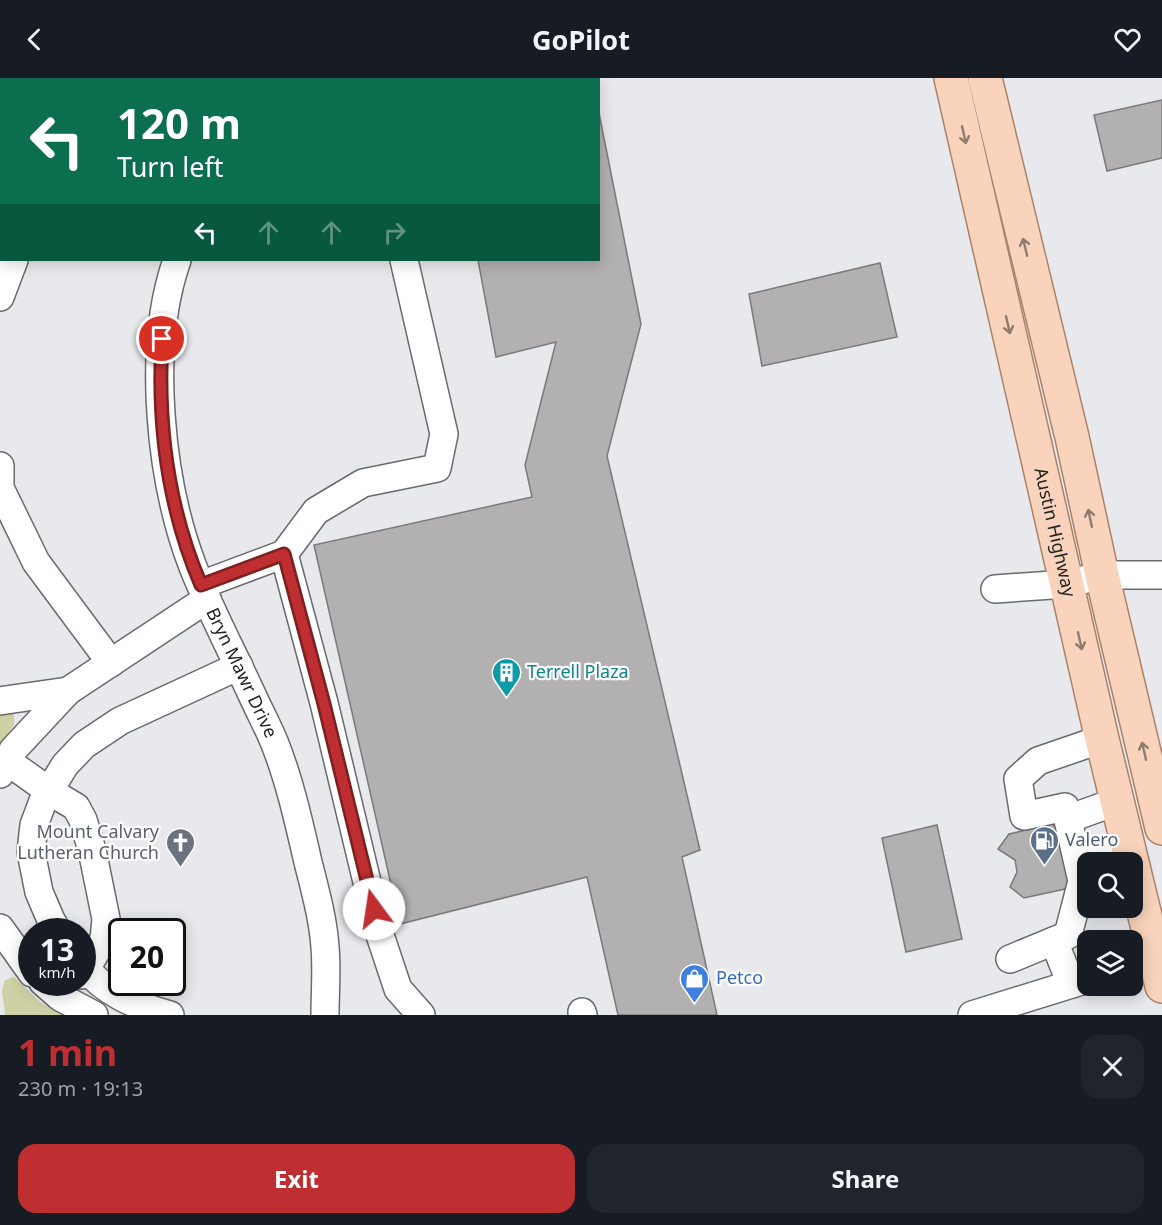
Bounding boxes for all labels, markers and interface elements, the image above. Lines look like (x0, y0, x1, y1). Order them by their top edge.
text: GoPilot (532, 21, 630, 58)
icon: back (18, 23, 51, 56)
icon: heart (1111, 23, 1144, 56)
text: 120 m (117, 94, 241, 151)
icon: left (18, 102, 96, 180)
one-way arrow (959, 125, 971, 144)
text: Turn left (117, 148, 223, 185)
icon: left (189, 216, 222, 249)
icon: ahead (252, 216, 285, 249)
icon: ahead (315, 216, 348, 249)
icon: right (378, 216, 411, 249)
one-way arrow (1019, 237, 1031, 256)
pin (136, 313, 187, 364)
one-way arrow (1002, 315, 1014, 334)
icon: arrive (145, 322, 178, 355)
street label: Austin Highway (1029, 465, 1082, 600)
one-way arrow (1084, 509, 1095, 528)
street label: Bryn Mawr Drive (201, 603, 284, 741)
one-way arrow (1075, 631, 1086, 650)
building icon: Terrell Plaza (490, 656, 522, 698)
place label: Terrell Plaza (527, 659, 629, 683)
one-way arrow (1137, 741, 1149, 760)
place label: Mount Calvary Lutheran Church (17, 819, 160, 864)
fuel station icon: Valero (1028, 824, 1060, 866)
church icon: Mount Calvary Lutheran Church (164, 826, 196, 868)
place label: Valero (1065, 827, 1118, 851)
map controls (1077, 852, 1143, 996)
button: search (1077, 852, 1143, 918)
position arrow (342, 877, 406, 941)
speed limit sign: 20 (108, 918, 186, 996)
text: 13 (40, 929, 74, 970)
button: layers (1077, 930, 1143, 996)
text: km/h (39, 962, 75, 982)
shop icon: Petco (679, 962, 711, 1004)
place label: Petco (716, 965, 763, 989)
text: 1 min (18, 1028, 117, 1077)
button: close (1081, 1035, 1144, 1098)
text: 230 m · 19:13 (18, 1075, 143, 1102)
button: Exit (18, 1144, 575, 1213)
button: Share (587, 1144, 1144, 1213)

